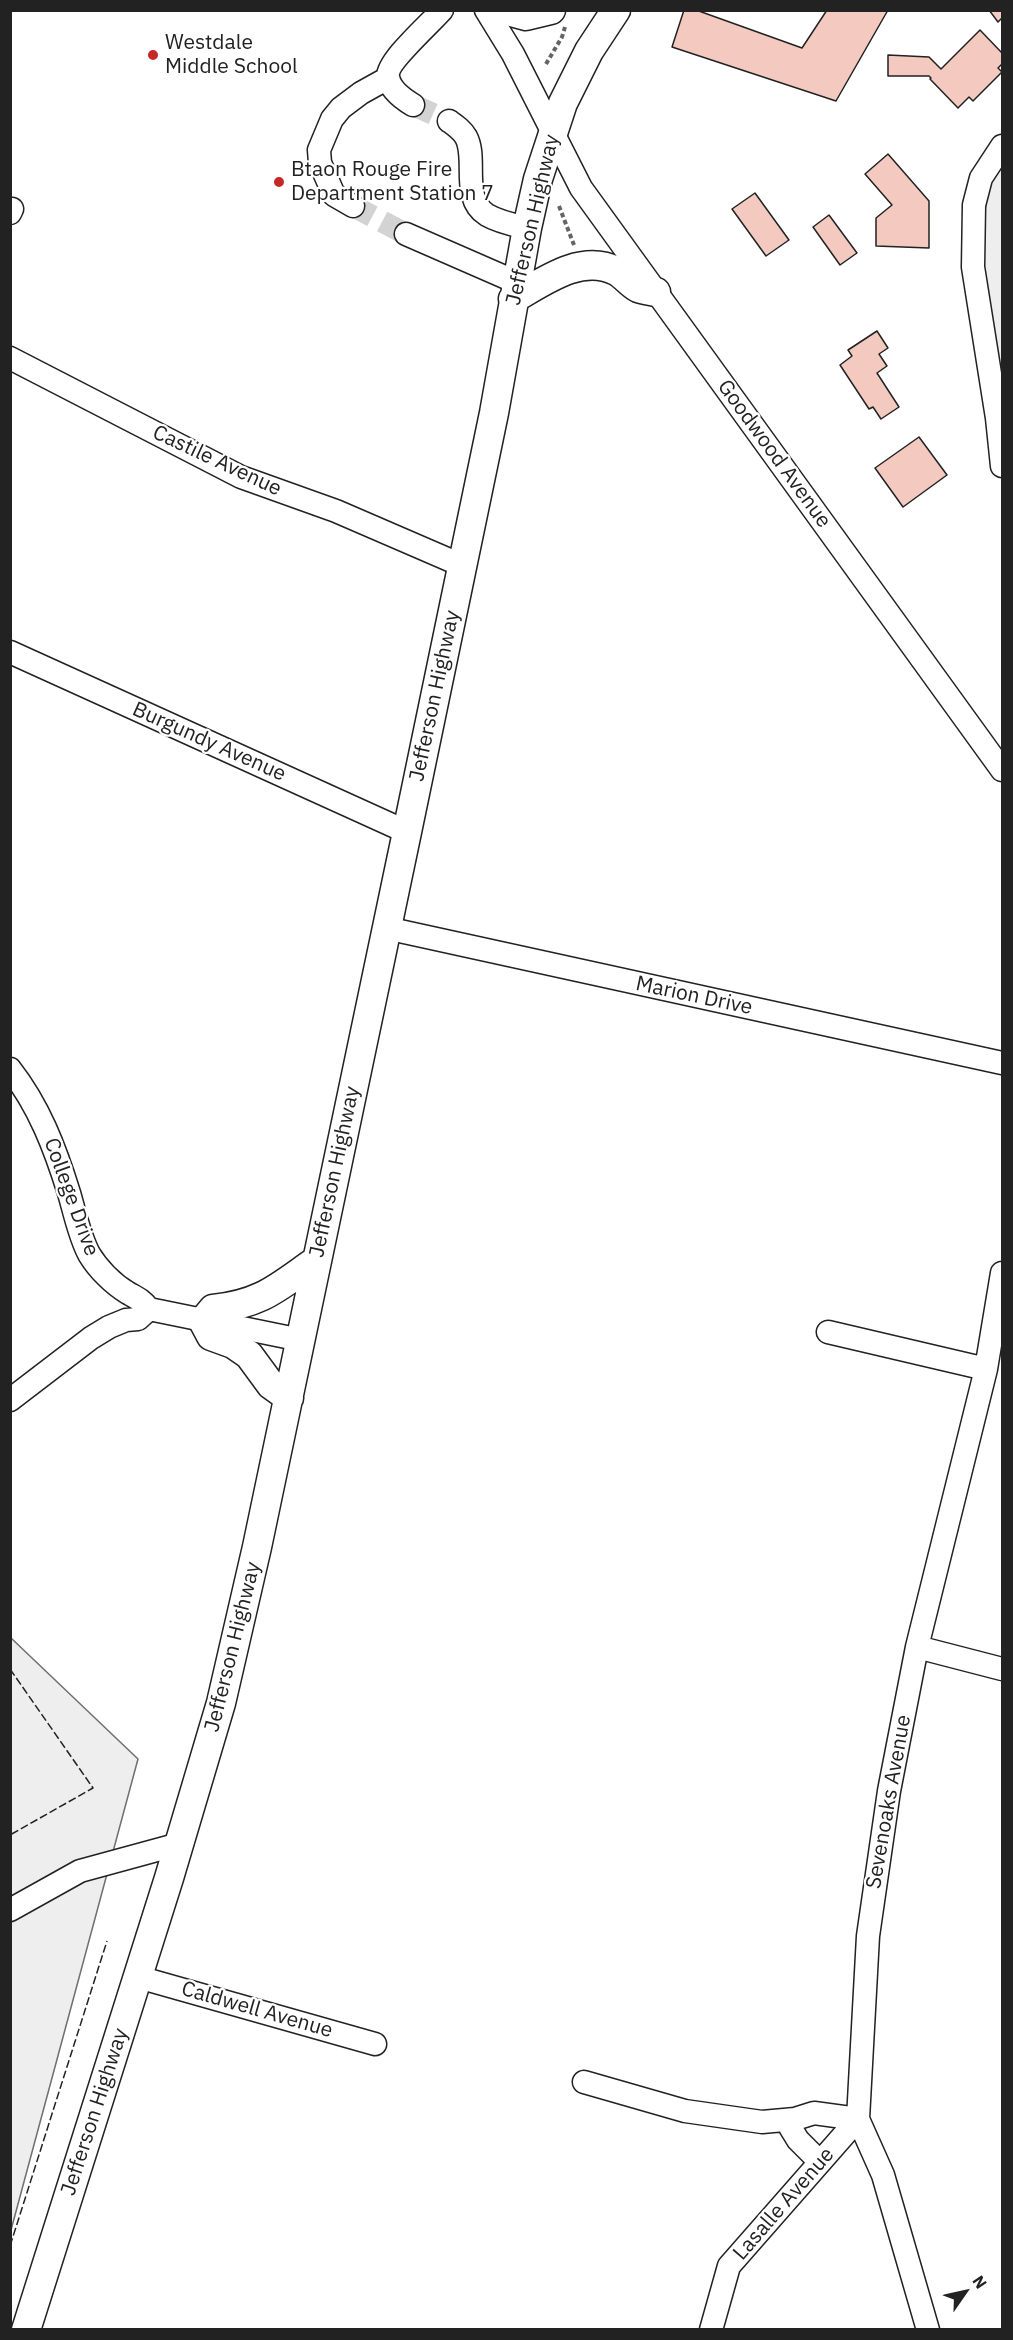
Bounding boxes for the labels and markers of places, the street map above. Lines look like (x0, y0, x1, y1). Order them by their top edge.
place label: Westdale Middle School (165, 30, 298, 80)
marker: Westdale Middle School (146, 48, 160, 62)
place label: Btaon Rouge Fire Department Station 7 (291, 157, 494, 207)
marker: Btaon Rouge Fire Department Station 7 (272, 175, 286, 189)

